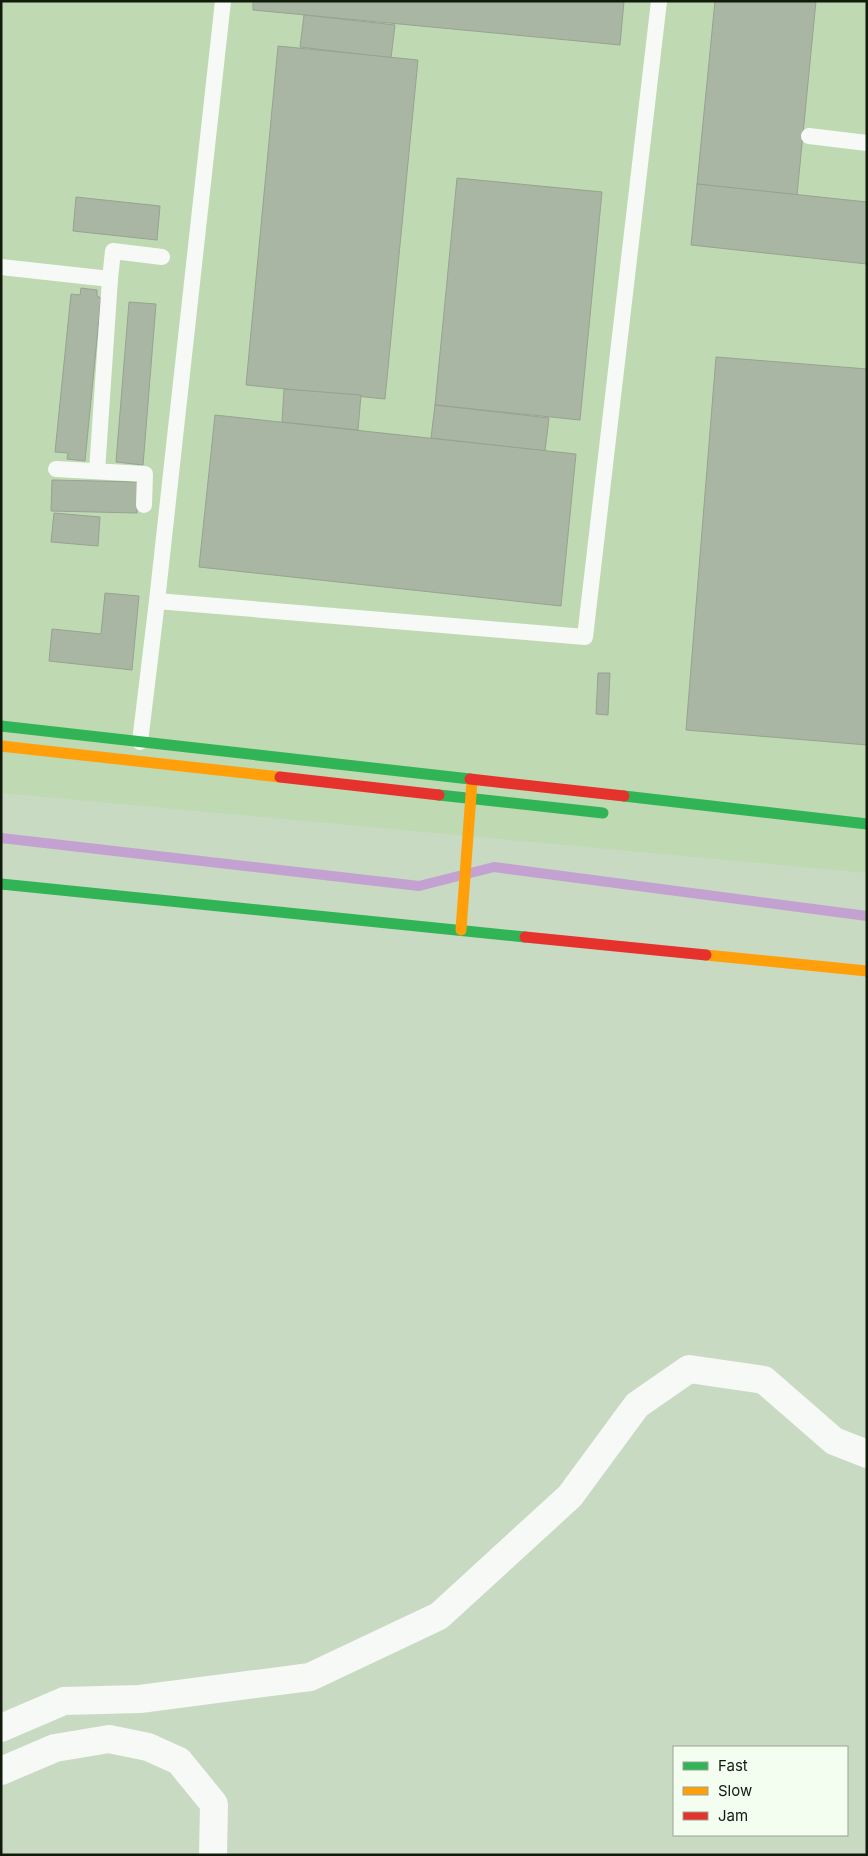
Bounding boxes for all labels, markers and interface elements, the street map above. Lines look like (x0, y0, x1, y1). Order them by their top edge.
legend (673, 1746, 848, 1836)
text: Fast (718, 1756, 748, 1775)
text: Slow (718, 1781, 752, 1800)
text: Jam (718, 1806, 748, 1825)

